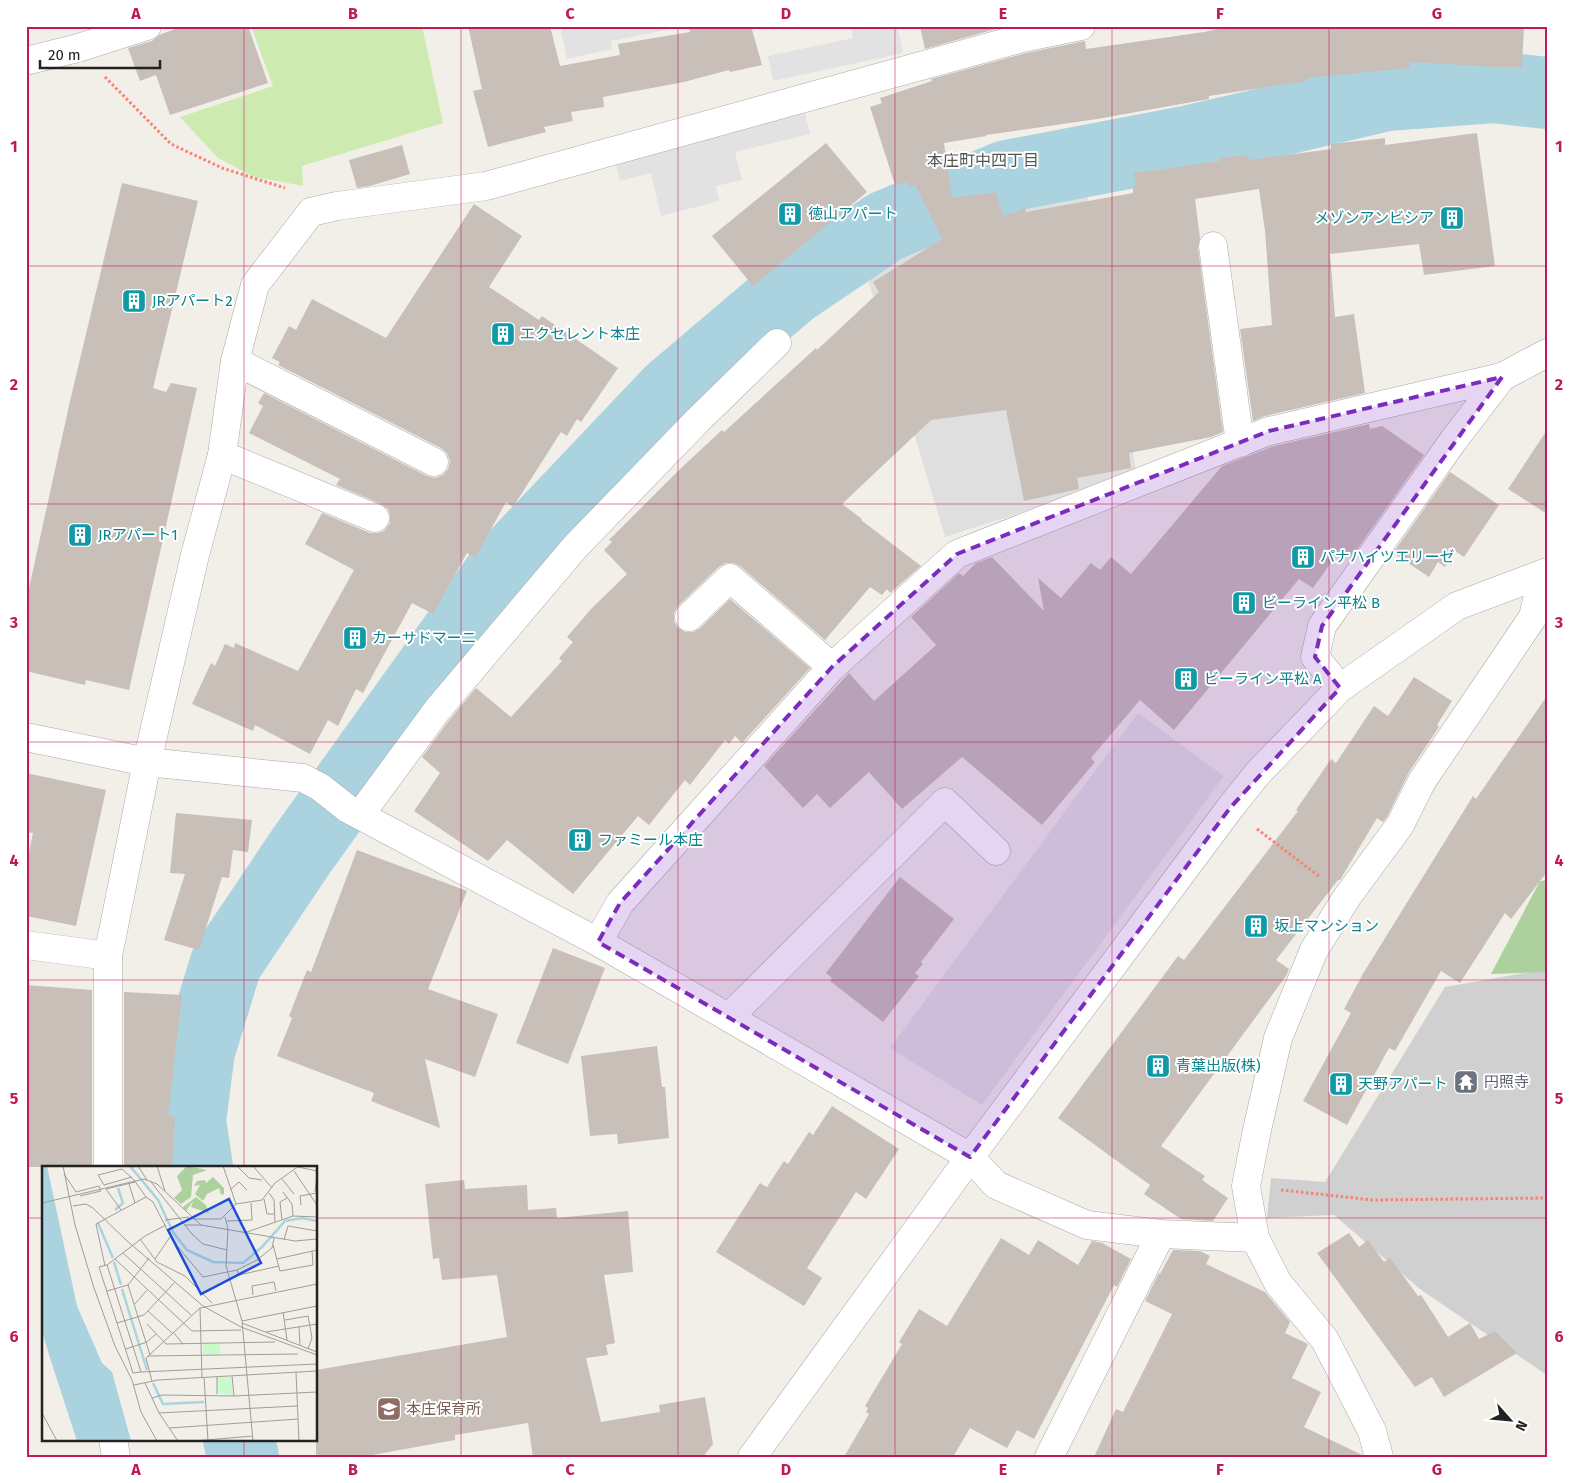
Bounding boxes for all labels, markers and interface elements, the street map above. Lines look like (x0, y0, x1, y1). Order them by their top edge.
text: A (130, 4, 141, 23)
text: B (348, 4, 358, 23)
text: C (565, 4, 575, 23)
text: D (781, 4, 791, 23)
text: E (999, 4, 1007, 23)
text: F (1216, 4, 1224, 23)
text: G (1432, 4, 1442, 23)
scale bar (40, 38, 160, 70)
text: 20 m (48, 46, 81, 64)
text: 1 (10, 137, 18, 156)
text: 1 (1555, 137, 1563, 156)
district label: 本庄町中四丁目 (927, 151, 1039, 170)
building icon: 徳山アパート (777, 201, 803, 227)
place label: 徳山アパート (808, 205, 898, 223)
building icon: メゾンアンビシア (1439, 205, 1465, 231)
place label: メゾンアンビシア (1315, 209, 1434, 227)
building icon: JRアパート2 (121, 288, 147, 314)
place label: JRアパート2 (152, 292, 233, 310)
building icon: エクセレント本庄 (490, 321, 516, 347)
place label: エクセレント本庄 (520, 325, 640, 343)
text: 2 (10, 375, 18, 394)
text: 2 (1555, 375, 1563, 394)
building icon: JRアパート1 (67, 522, 93, 548)
place label: JRアパート1 (98, 526, 178, 544)
building icon: パナハイツエリーゼ (1290, 544, 1316, 570)
place label: パナハイツエリーゼ (1320, 548, 1455, 566)
building icon: ビーライン平松 B (1231, 590, 1257, 616)
place label: ビーライン平松 B (1262, 594, 1380, 612)
text: 3 (9, 613, 18, 632)
text: 3 (1554, 613, 1563, 632)
building icon: カーサドマーニ (342, 625, 368, 651)
place label: カーサドマーニ (372, 629, 477, 647)
building icon: ビーライン平松 A (1173, 666, 1199, 692)
place label: ビーライン平松 A (1204, 670, 1322, 688)
building icon: ファミール本庄 (567, 827, 593, 853)
place label: ファミール本庄 (598, 831, 703, 849)
text: 4 (9, 851, 19, 870)
text: 4 (1554, 851, 1564, 870)
building icon: 坂上マンション (1243, 913, 1269, 939)
place label: 坂上マンション (1274, 917, 1379, 935)
building icon: 青葉出版(株) (1145, 1053, 1171, 1079)
place label: 青葉出版(株) (1176, 1057, 1261, 1075)
temple icon: 円照寺 (1453, 1069, 1479, 1095)
building icon: 天野アパート (1328, 1071, 1354, 1097)
place label: 円照寺 (1484, 1073, 1529, 1091)
place label: 天野アパート (1358, 1075, 1448, 1093)
text: 5 (10, 1089, 19, 1108)
text: 5 (1555, 1089, 1564, 1108)
inset map (42, 1166, 318, 1440)
text: 6 (9, 1327, 19, 1346)
text: 6 (1554, 1327, 1564, 1346)
school or university icon: 本庄保育所 (376, 1396, 402, 1422)
north arrow (1486, 1396, 1536, 1446)
place label: 本庄保育所 (406, 1400, 481, 1418)
text: N (1511, 1418, 1531, 1434)
text: A (130, 1460, 141, 1479)
text: B (348, 1460, 358, 1479)
text: C (565, 1460, 575, 1479)
text: D (781, 1460, 791, 1479)
text: E (999, 1460, 1007, 1479)
text: F (1216, 1460, 1224, 1479)
text: G (1432, 1460, 1442, 1479)

